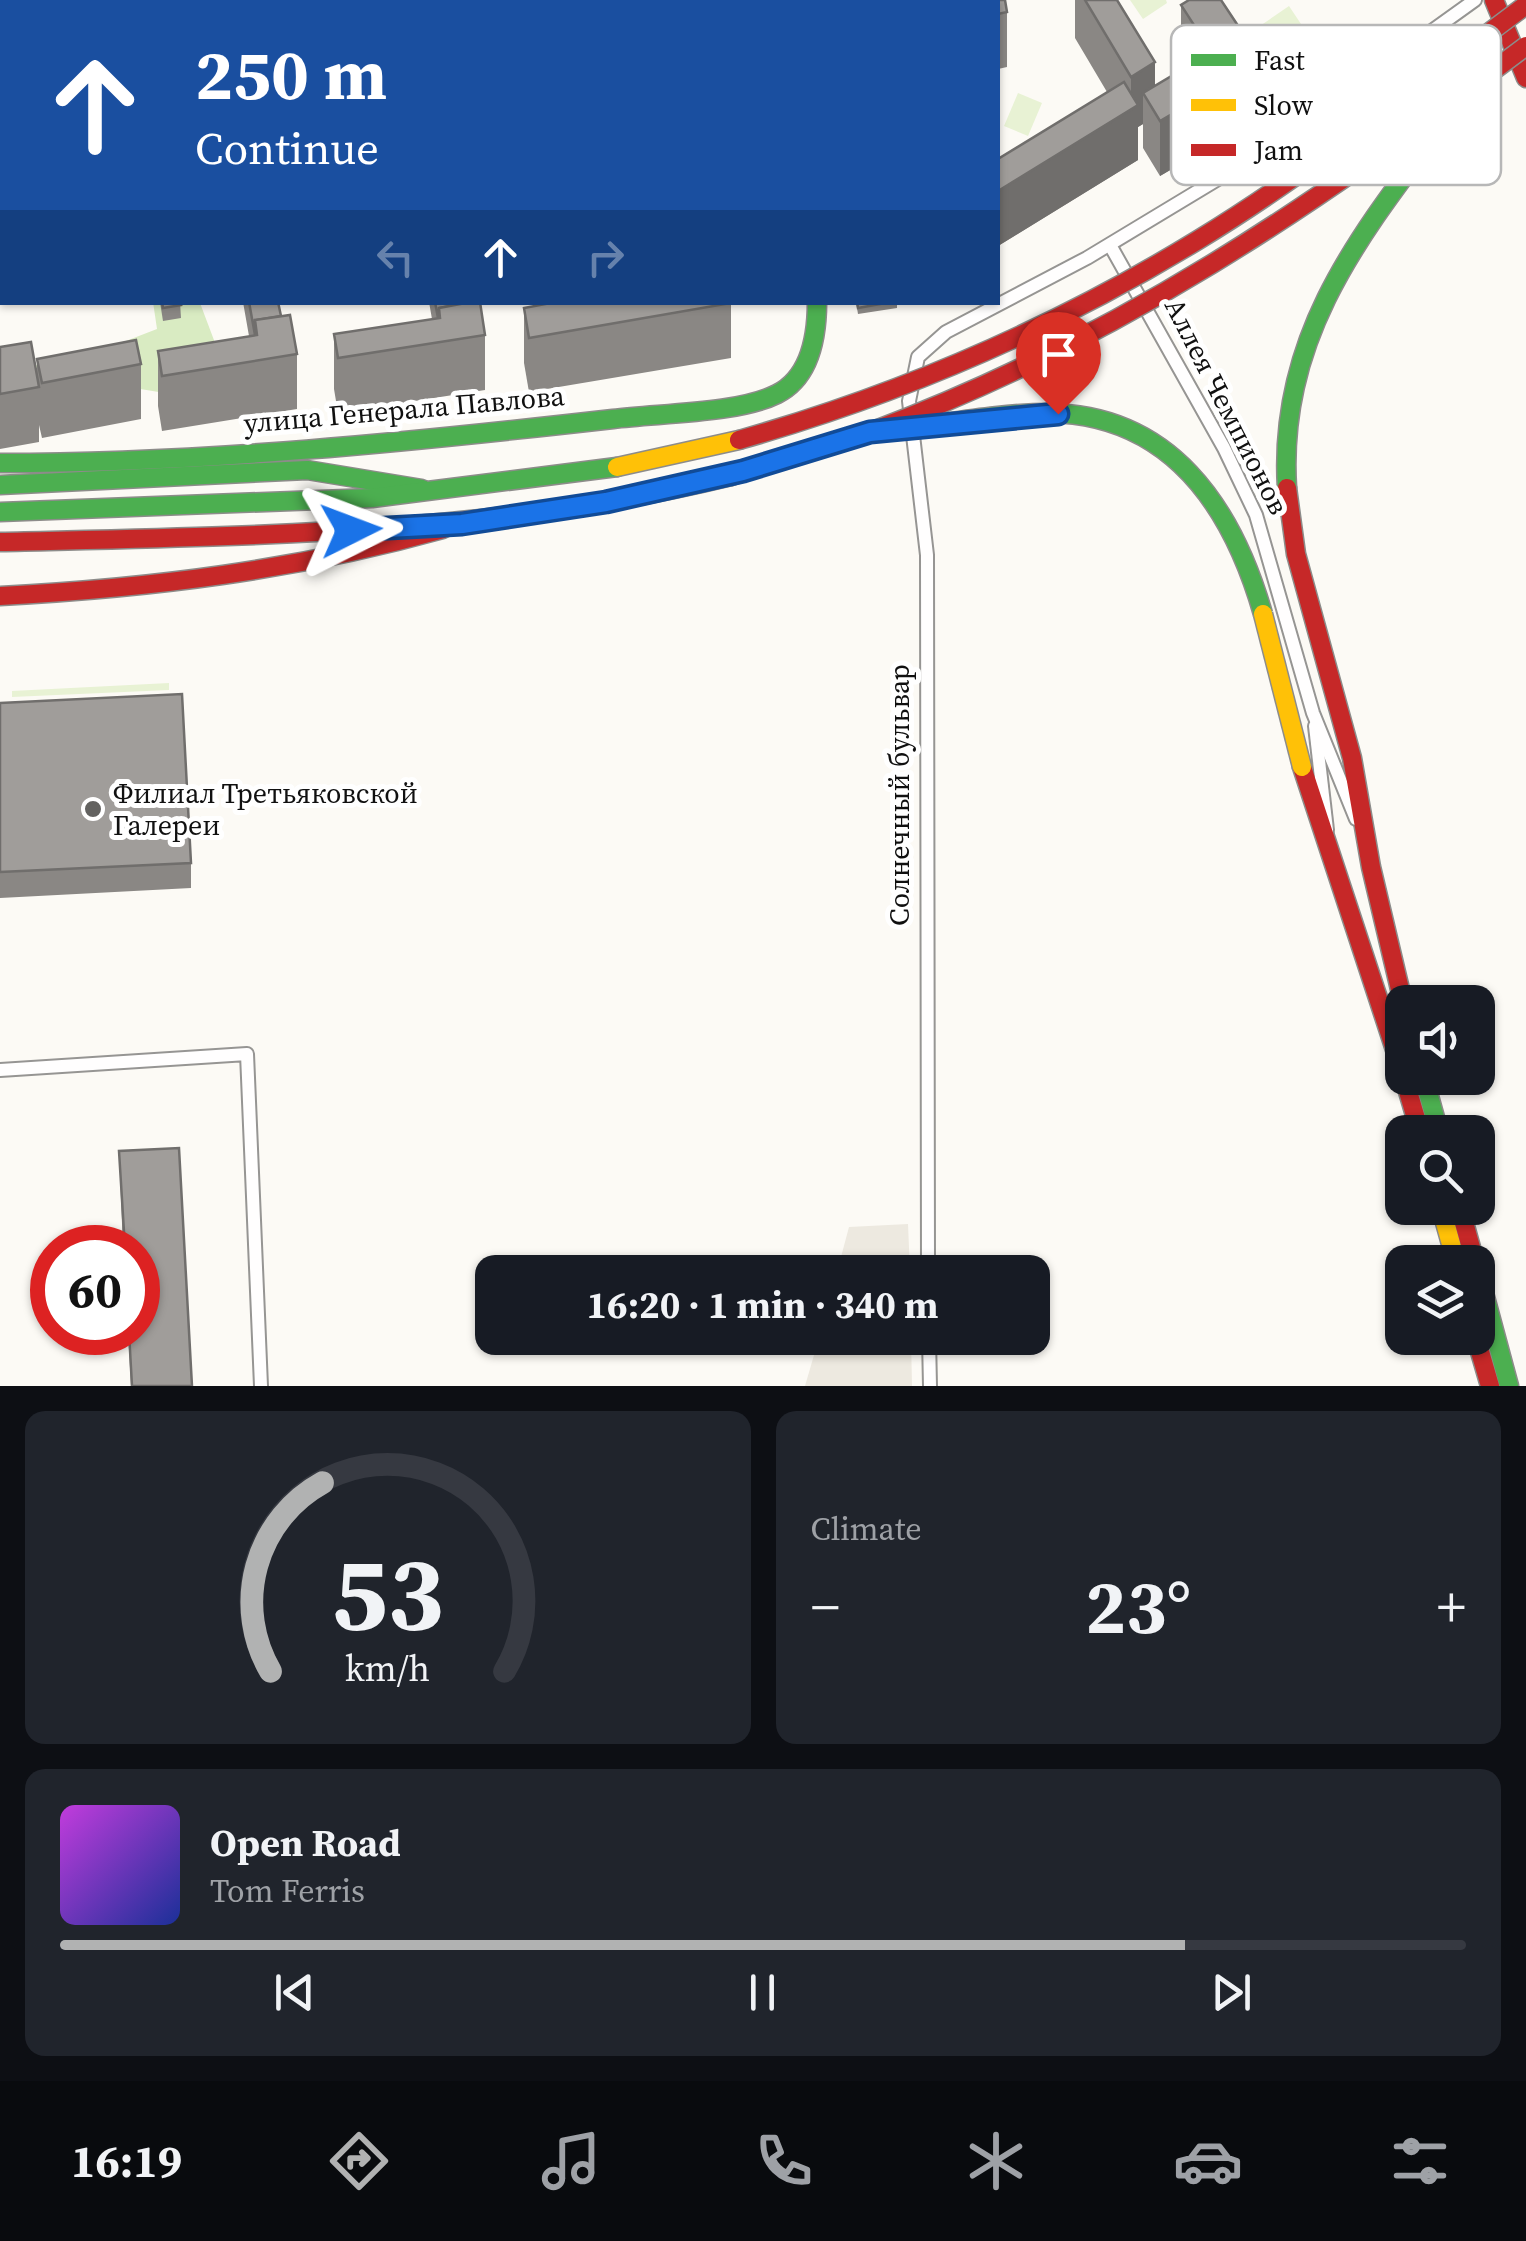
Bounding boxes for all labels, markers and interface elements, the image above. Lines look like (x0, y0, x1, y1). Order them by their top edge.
legend (1171, 25, 1501, 185)
text: 250 m (195, 26, 387, 122)
icon: ahead (30, 40, 160, 170)
text: Fast (1254, 41, 1305, 79)
text: Slow (1254, 86, 1314, 124)
text: Continue (195, 117, 379, 179)
text: Jam (1253, 131, 1303, 169)
icon: left (368, 230, 423, 285)
icon: ahead (473, 230, 528, 285)
icon: right (578, 230, 633, 285)
street label: Аллея Чемпионов (1156, 291, 1298, 521)
pin (1016, 312, 1101, 415)
icon: arrive (1031, 327, 1086, 382)
street label: улица Генерала Павлова (242, 376, 567, 442)
position arrow (299, 478, 403, 582)
street label: Солнечный бульвар (880, 664, 918, 926)
place label: Филиал Третьяковской Галереи (113, 774, 418, 844)
marker: Филиал Третьяковской Галереи (82, 798, 104, 820)
map controls (1385, 985, 1495, 1355)
button: sound (1385, 985, 1495, 1095)
button: search (1385, 1115, 1495, 1225)
speed limit sign: 60 (30, 1225, 160, 1355)
button: layers (1385, 1245, 1495, 1355)
text: 16:20 · 1 min · 340 m (586, 1279, 939, 1331)
text: Climate (811, 1507, 922, 1551)
text: 53 (331, 1521, 444, 1664)
text: 23° (1085, 1555, 1191, 1658)
text: − (811, 1569, 840, 1644)
text: + (1437, 1569, 1466, 1644)
text: km/h (345, 1644, 430, 1693)
text: Open Road (210, 1817, 401, 1869)
text: Tom Ferris (210, 1869, 365, 1913)
icon: previous (267, 1965, 322, 2020)
icon: pause (735, 1965, 790, 2020)
icon: next (1204, 1965, 1259, 2020)
icon: directions (324, 2126, 394, 2196)
icon: music (536, 2126, 606, 2196)
icon: phone (749, 2126, 819, 2196)
icon: climate (961, 2126, 1031, 2196)
icon: car (1173, 2126, 1243, 2196)
icon: filters (1385, 2126, 1455, 2196)
text: 16:19 (71, 2130, 182, 2192)

